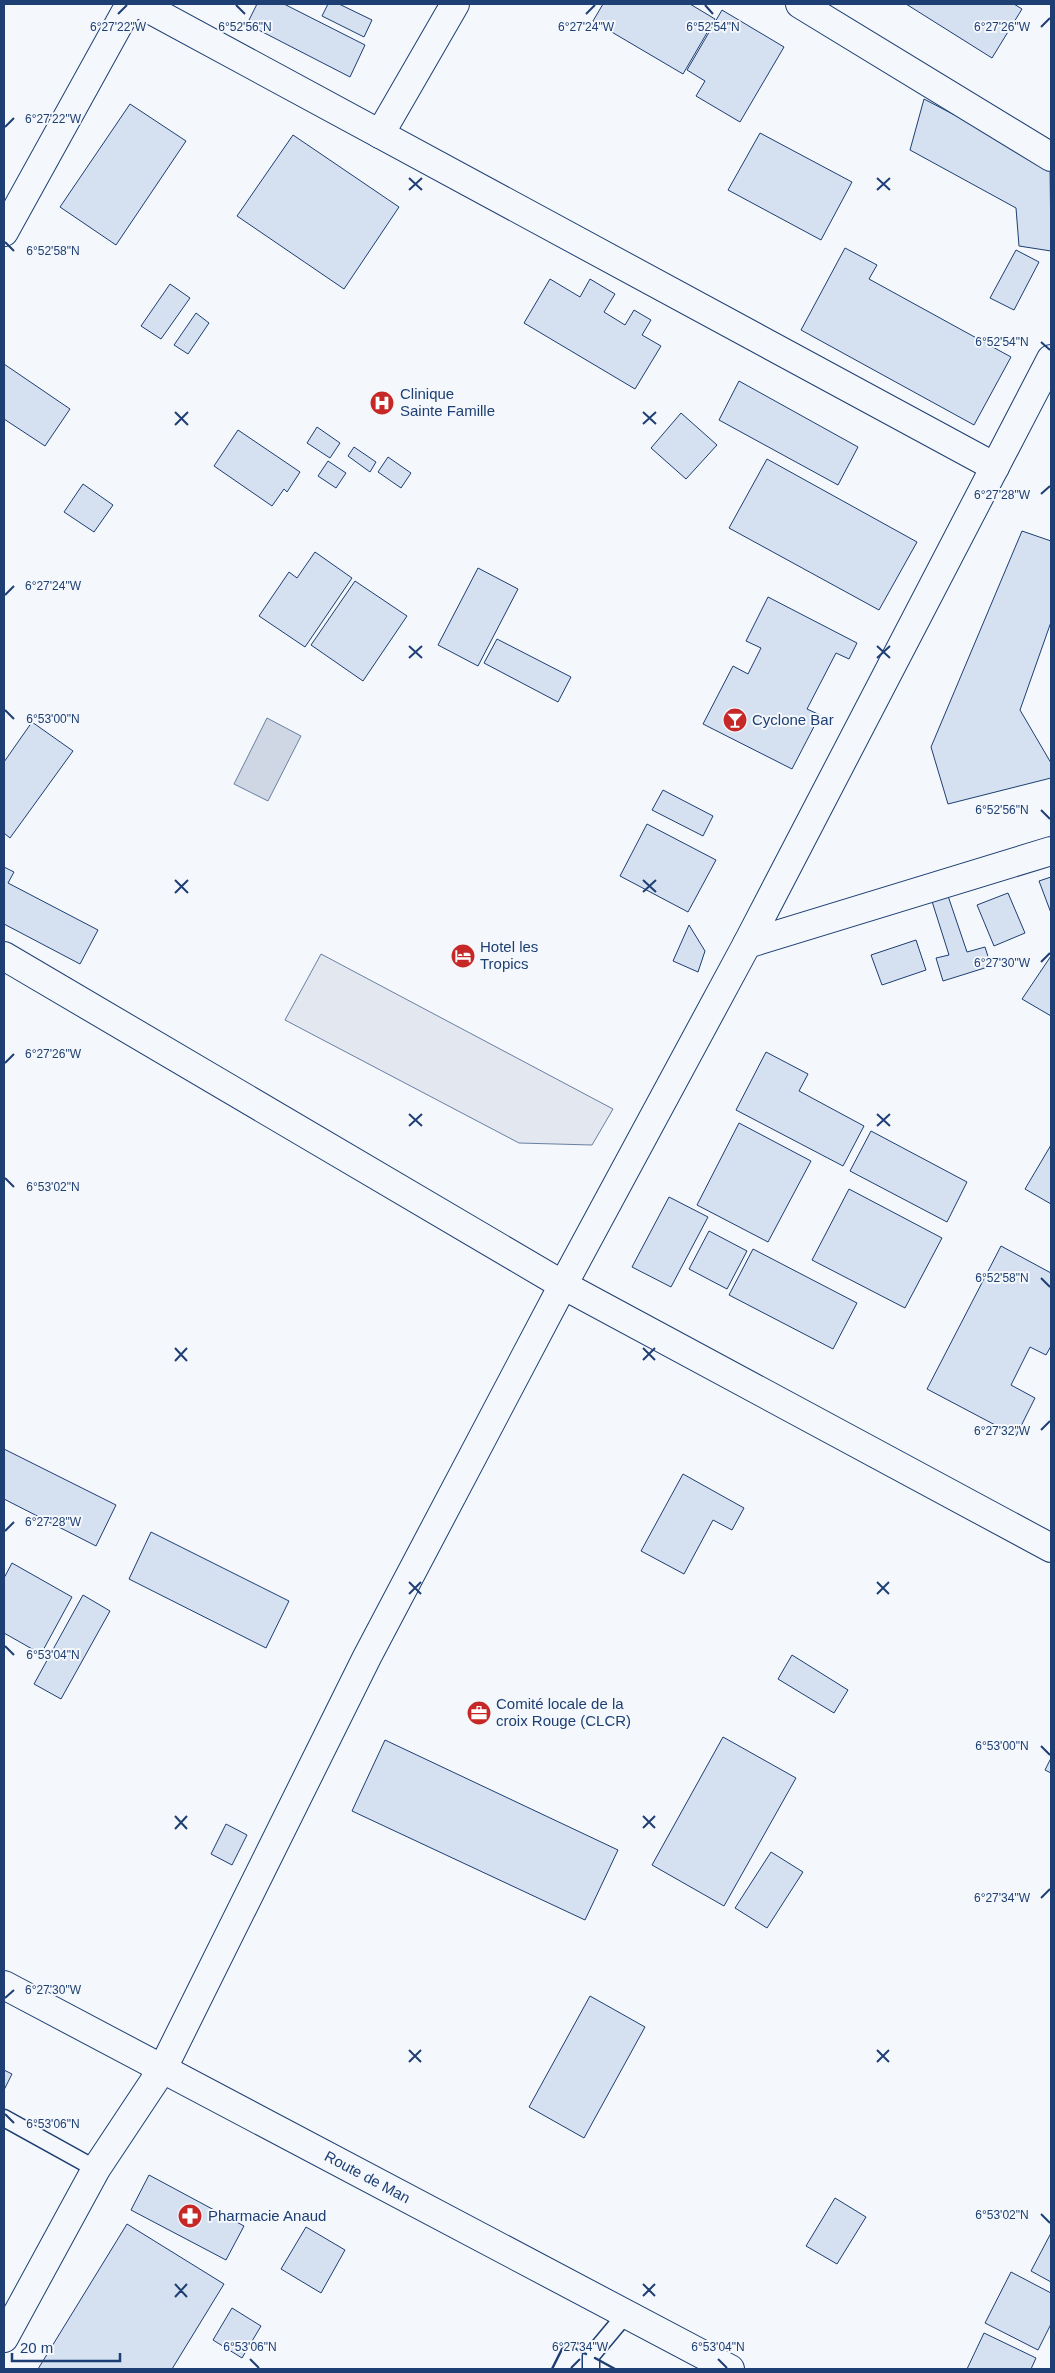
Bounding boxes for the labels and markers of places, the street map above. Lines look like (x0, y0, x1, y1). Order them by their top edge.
place label: Clinique Sainte Famille (400, 385, 495, 419)
hospital icon: Clinique Sainte Famille (369, 390, 395, 416)
bar icon: Cyclone Bar (722, 707, 748, 733)
place label: Cyclone Bar (752, 711, 834, 728)
place label: Hotel les Tropics (480, 938, 538, 972)
hotel icon: Hotel les Tropics (450, 943, 476, 969)
place label: Comité locale de la croix Rouge (CLCR) (496, 1695, 631, 1729)
office icon: Comité locale de la croix Rouge (CLCR) (466, 1700, 492, 1726)
pharmacy icon: Pharmacie Anaud (177, 2203, 203, 2229)
place label: Pharmacie Anaud (208, 2207, 326, 2224)

